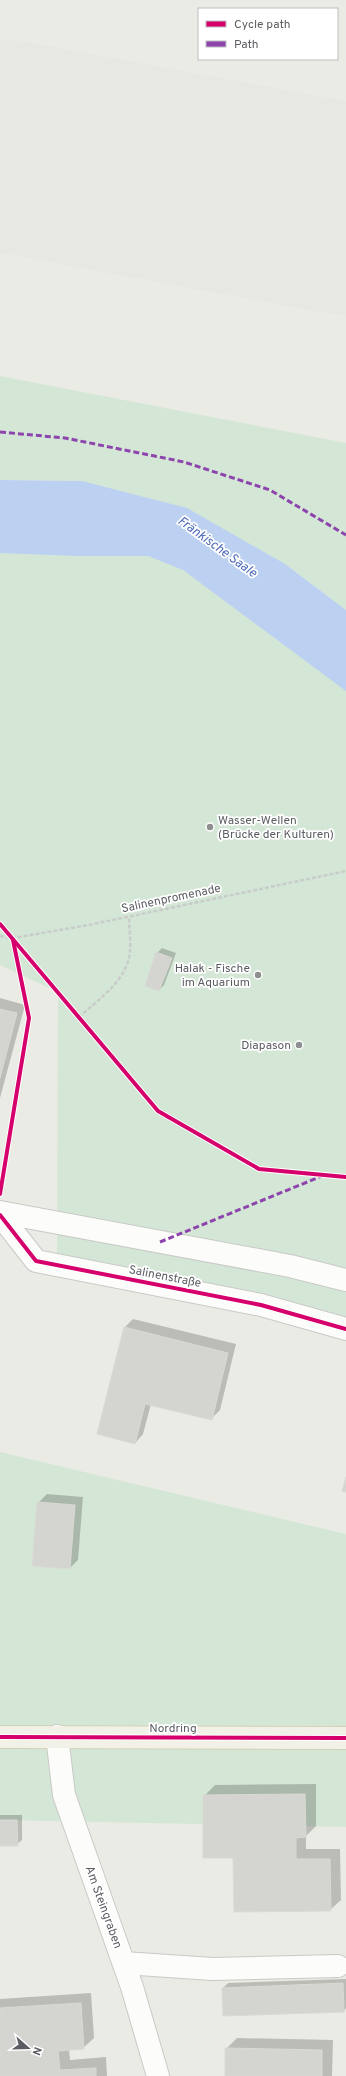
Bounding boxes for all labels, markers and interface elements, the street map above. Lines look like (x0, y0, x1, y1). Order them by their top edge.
legend (198, 8, 338, 60)
text: Cycle path (234, 17, 291, 33)
text: Path (234, 37, 259, 53)
water label: Fränkische Saale (174, 514, 260, 582)
place label: Wasser-Wellen (Brücke der Kulturen) (218, 813, 334, 843)
marker: Wasser-Wellen (Brücke der Kulturen) (205, 822, 215, 832)
street label: Salinenpromenade (120, 881, 222, 917)
place label: Halak - Fische im Aquarium (175, 961, 250, 991)
marker: Halak - Fische im Aquarium (253, 970, 263, 980)
place label: Diapason (241, 1038, 291, 1054)
marker: Diapason (294, 1040, 304, 1050)
street label: Salinenstraße (127, 1262, 202, 1292)
street label: Nordring (149, 1721, 197, 1737)
street label: Am Steingraben (81, 1864, 125, 1951)
north arrow (8, 2028, 48, 2068)
text: N (29, 2045, 44, 2057)

